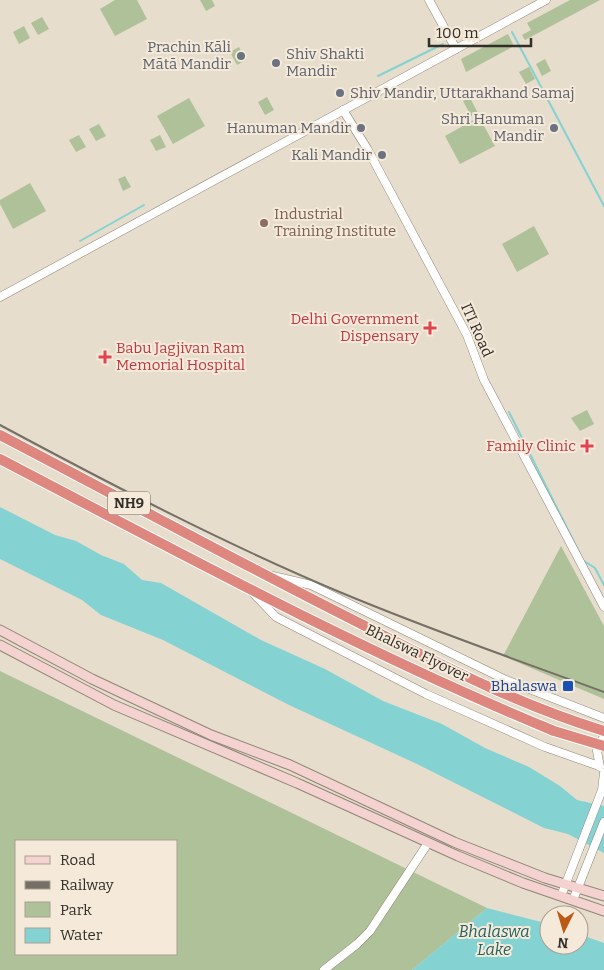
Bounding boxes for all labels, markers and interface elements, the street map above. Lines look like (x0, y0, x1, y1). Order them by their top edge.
scale bar (429, 15, 532, 47)
text: 100 m (436, 24, 479, 42)
place label: Prachin Kāli Mātā Mandir (142, 38, 232, 73)
place label: Shiv Shakti Mandir (286, 45, 365, 80)
marker: Prachin Kāli Mātā Mandir (235, 50, 247, 62)
marker: Shiv Shakti Mandir (270, 57, 282, 69)
place label: Shiv Mandir, Uttarakhand Samaj (350, 84, 575, 102)
marker: Shiv Mandir, Uttarakhand Samaj (334, 87, 346, 99)
place label: Shri Hanuman Mandir (441, 110, 544, 145)
place label: Hanuman Mandir (226, 119, 351, 137)
marker: Hanuman Mandir (355, 122, 367, 134)
marker: Shri Hanuman Mandir (548, 122, 560, 134)
place label: Kali Mandir (291, 146, 372, 164)
marker: Kali Mandir (376, 149, 388, 161)
place label: Industrial Training Institute (274, 205, 396, 240)
marker: Industrial Training Institute (258, 217, 270, 229)
street label: ITI Road (457, 300, 497, 360)
place label: Delhi Government Dispensary (290, 310, 420, 345)
marker: Delhi Government Dispensary (423, 321, 437, 335)
place label: Babu Jagjivan Ram Memorial Hospital (116, 339, 246, 374)
marker: Babu Jagjivan Ram Memorial Hospital (98, 350, 112, 364)
place label: Family Clinic (486, 437, 576, 455)
marker: Family Clinic (580, 439, 594, 453)
road number: NH9 (108, 492, 150, 514)
street label: Bhalswa Flyover (363, 620, 472, 686)
place label: Bhalaswa (491, 677, 557, 695)
marker: Bhalaswa (561, 679, 575, 693)
legend (15, 840, 178, 955)
text: Road (60, 851, 95, 869)
text: Railway (60, 876, 114, 894)
text: Park (60, 901, 92, 919)
north arrow (539, 905, 589, 955)
water label: Bhalaswa Lake (458, 922, 530, 959)
text: Water (60, 926, 103, 944)
text: N (557, 933, 569, 951)

